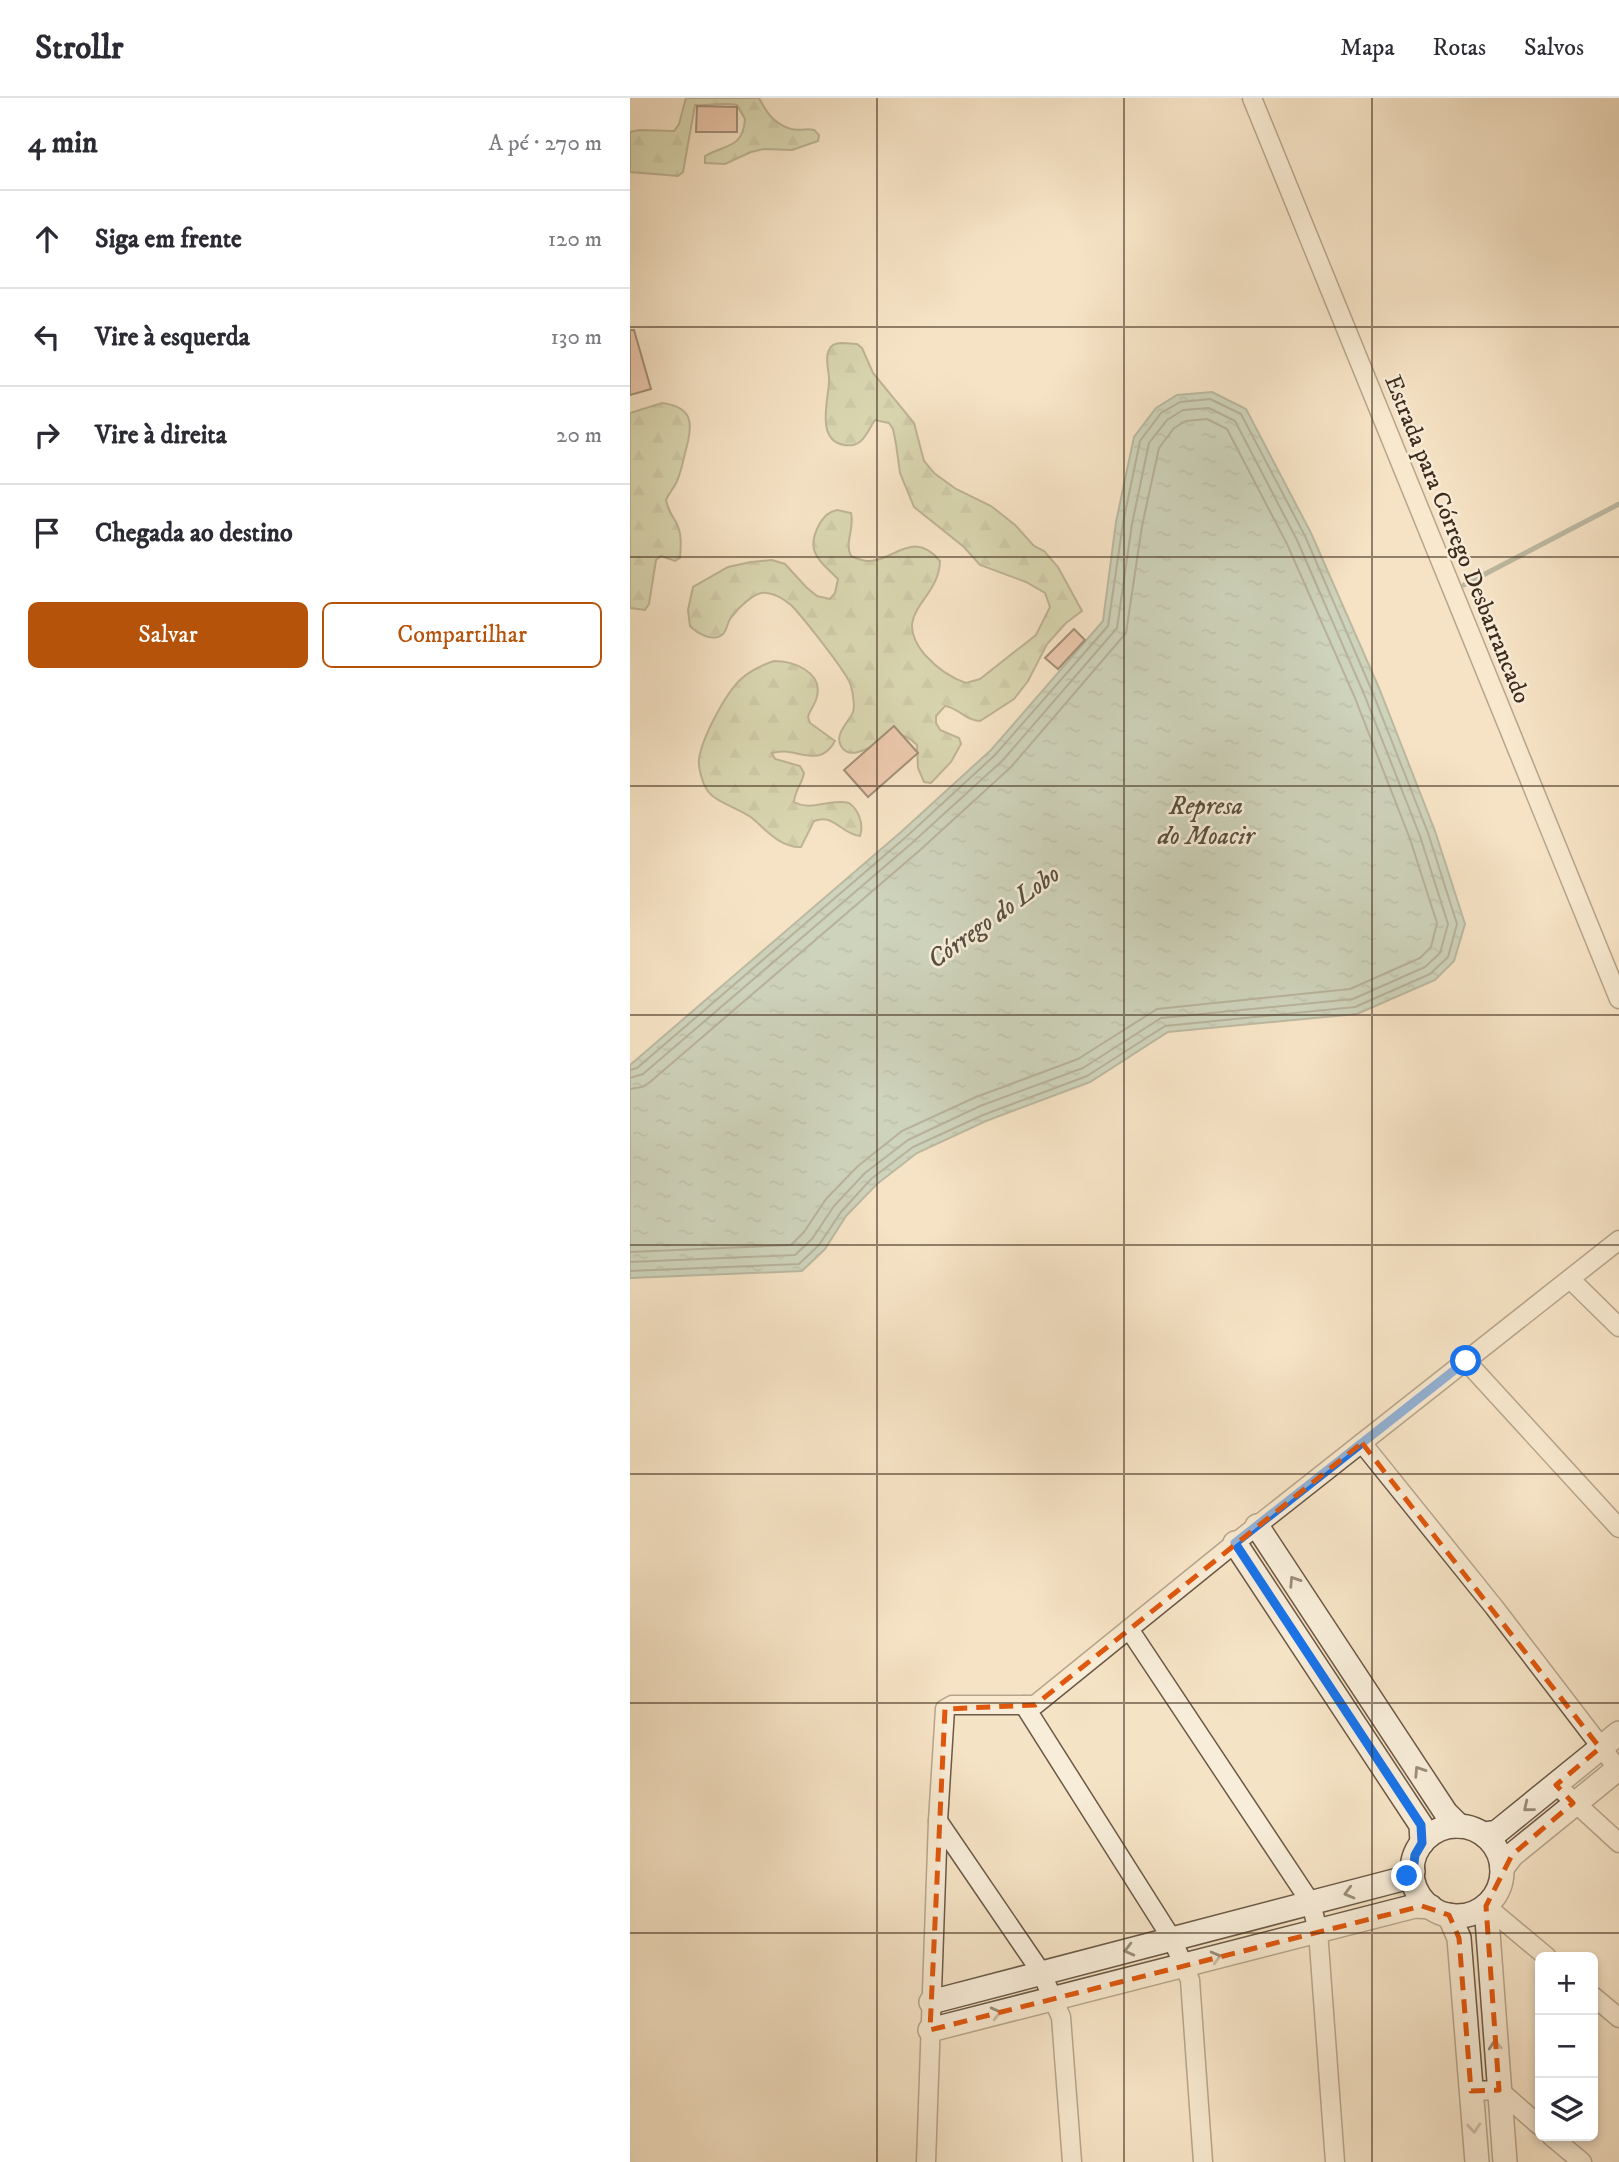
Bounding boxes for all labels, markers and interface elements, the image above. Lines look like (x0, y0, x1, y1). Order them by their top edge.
text: Strollr (35, 28, 123, 69)
text: Mapa (1340, 33, 1395, 63)
text: Rotas (1433, 33, 1486, 63)
text: Salvos (1524, 33, 1584, 63)
text: 4 min (28, 125, 98, 162)
text: A pé · 270 m (489, 129, 602, 158)
icon: ahead (28, 220, 66, 258)
text: Siga em frente (95, 223, 242, 256)
text: 120 m (548, 225, 602, 254)
icon: left (28, 318, 66, 356)
text: Vire à esquerda (95, 321, 250, 354)
text: 130 m (550, 323, 602, 352)
street label: Estrada para Córrego Desbarrancado (1377, 371, 1537, 708)
icon: right (28, 416, 66, 454)
text: Vire à direita (95, 419, 227, 452)
text: 20 m (556, 421, 602, 450)
icon: arrive (28, 514, 66, 552)
text: Chegada ao destino (95, 517, 293, 550)
button: Salvar (28, 602, 308, 668)
button: Compartilhar (322, 602, 602, 668)
water label: Represa do Moacir (1157, 790, 1256, 853)
water label: Córrego do Lobo (921, 858, 1067, 977)
route start (1450, 1345, 1481, 1376)
one-way arrow (1290, 1576, 1302, 1589)
one-way arrow (1414, 1766, 1427, 1779)
one-way arrow (1524, 1799, 1537, 1811)
route end (1391, 1860, 1422, 1891)
one-way arrow (1343, 1885, 1355, 1899)
one-way arrow (1123, 1942, 1135, 1956)
one-way arrow (1210, 1951, 1222, 1965)
map controls (1535, 1952, 1598, 2141)
button: + (1535, 1952, 1598, 2015)
one-way arrow (990, 2007, 1002, 2021)
button: − (1535, 2015, 1598, 2078)
one-way arrow (1488, 2039, 1503, 2050)
button: layers (1535, 2078, 1598, 2141)
one-way arrow (1466, 2122, 1481, 2133)

